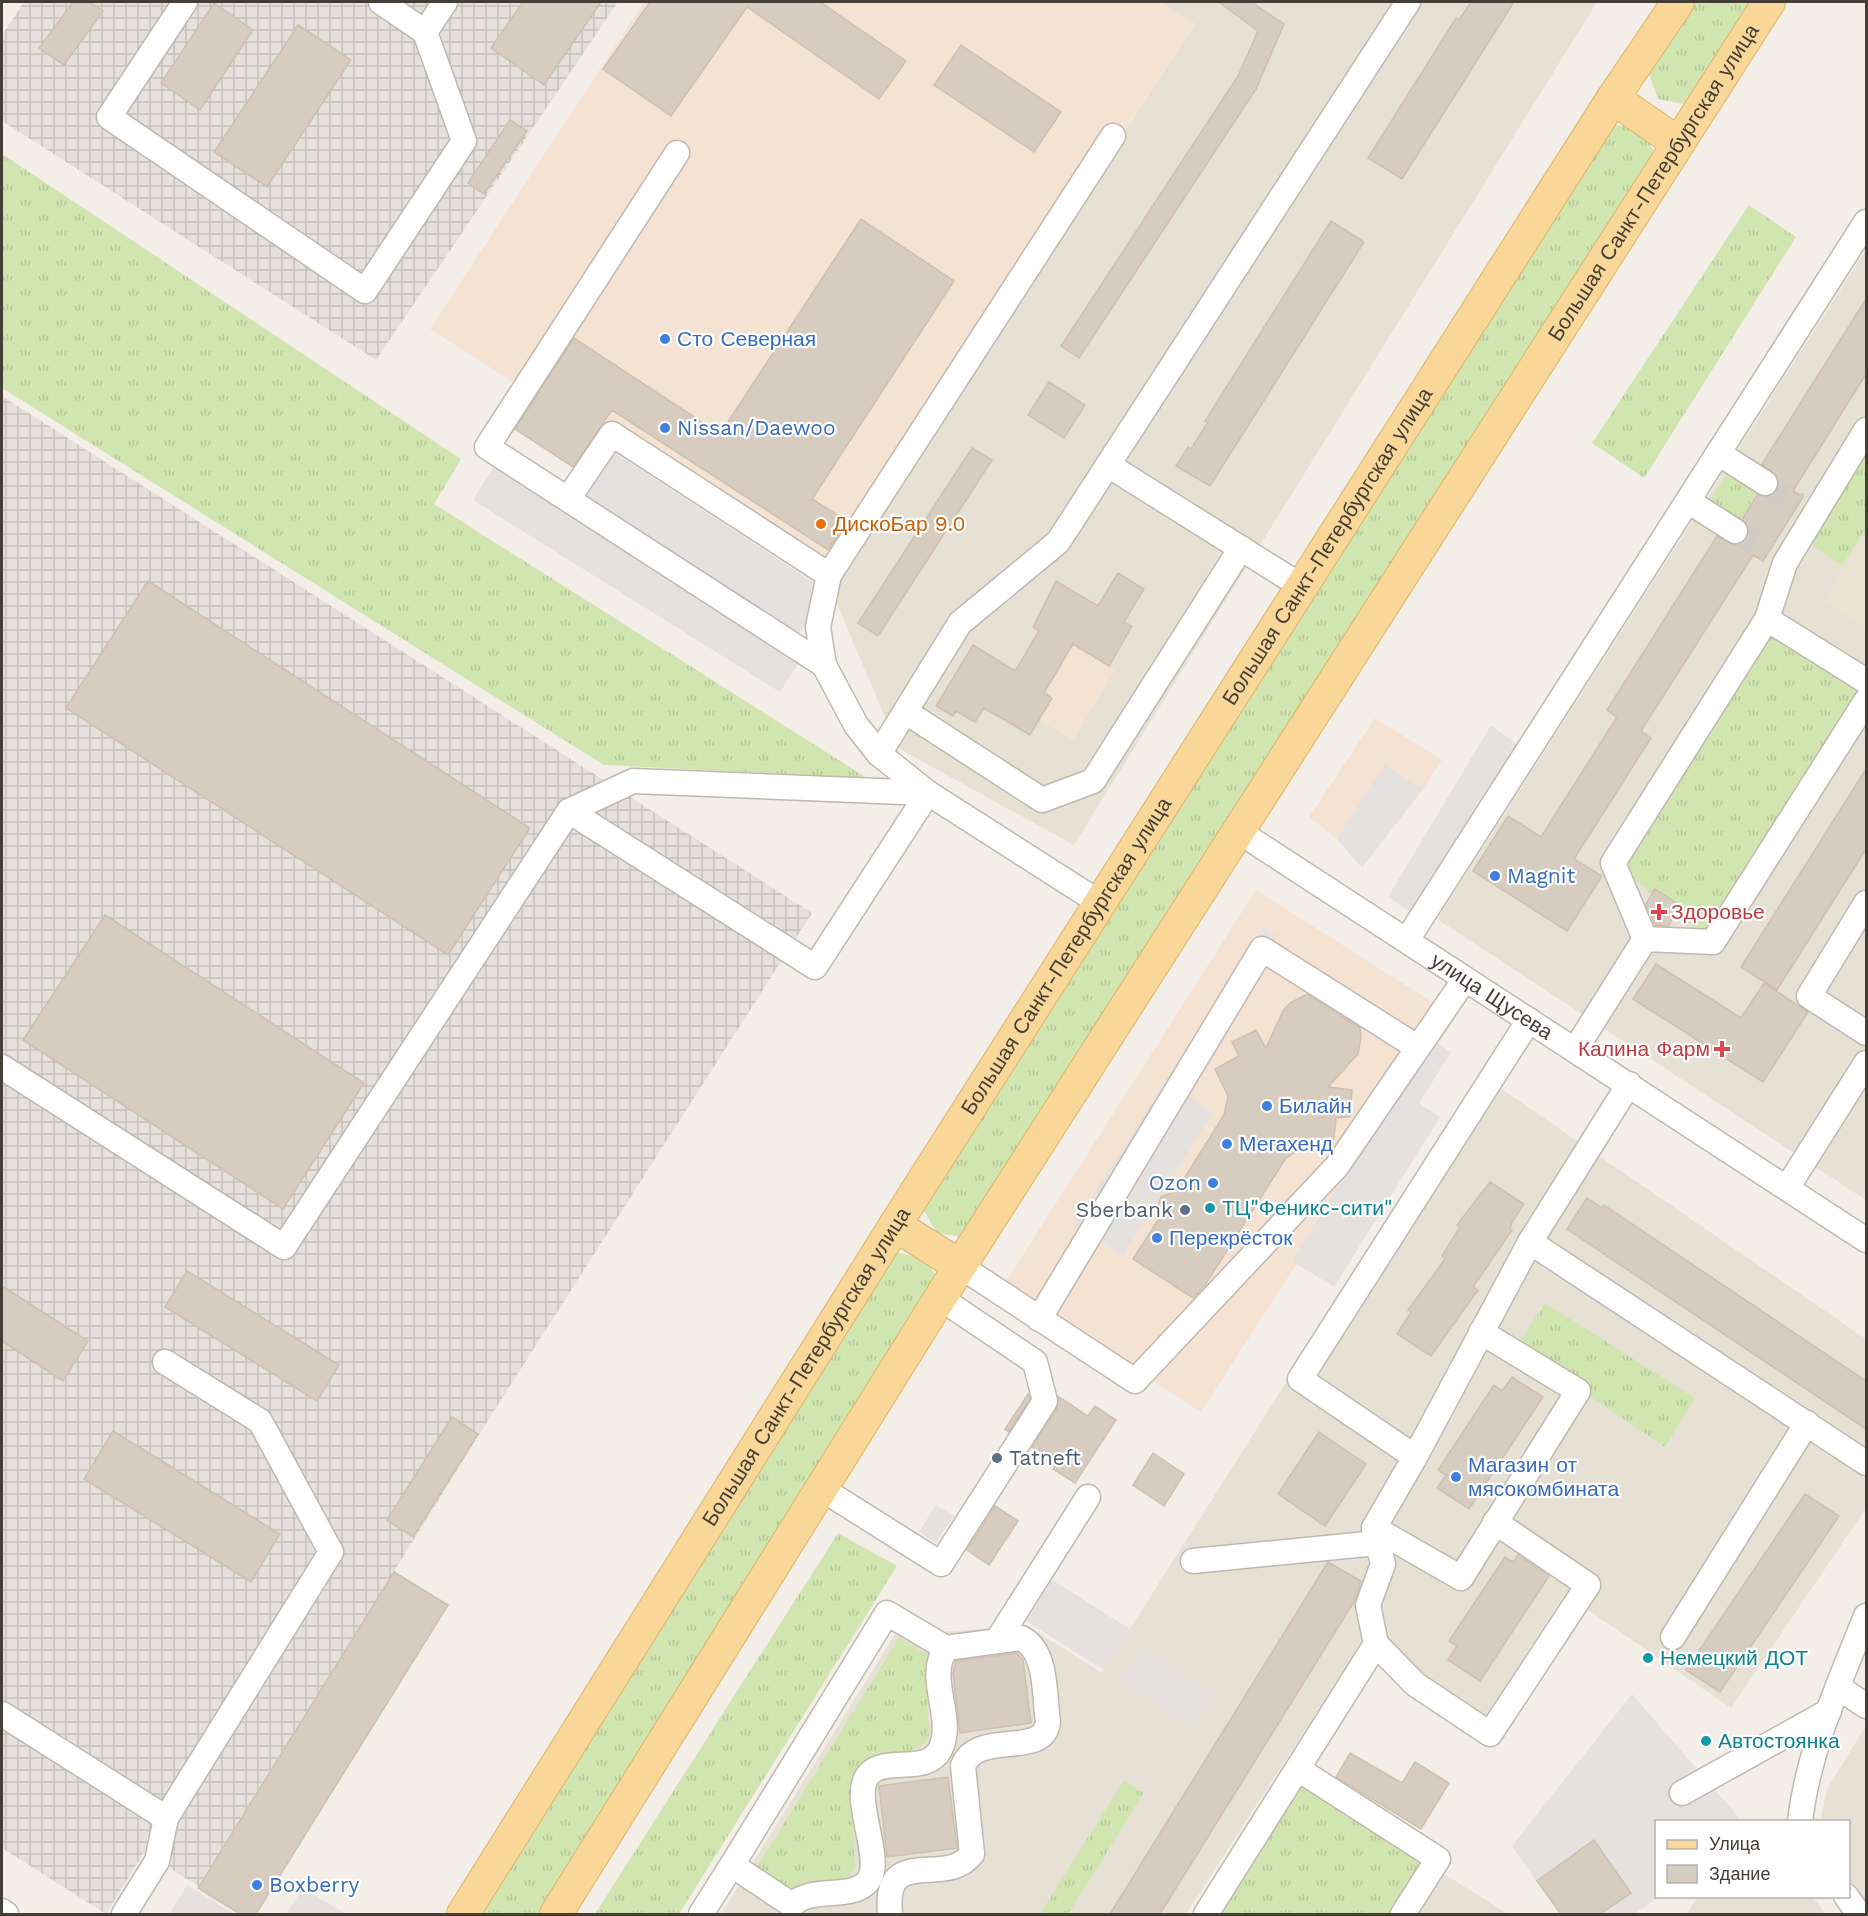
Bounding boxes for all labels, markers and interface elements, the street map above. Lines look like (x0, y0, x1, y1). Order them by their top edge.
street label: Большая Санкт-Петербургская улица (1542, 19, 1764, 345)
place label: Сто Северная (677, 326, 816, 351)
marker: Сто Северная (658, 332, 672, 346)
street label: Большая Санкт-Петербургская улица (1217, 382, 1438, 709)
place label: Nissan/Daewoo (677, 415, 836, 440)
marker: Nissan/Daewoo (658, 421, 672, 435)
place label: ДискоБар 9.0 (833, 511, 966, 536)
marker: ДискоБар 9.0 (814, 517, 828, 531)
street label: Большая Санкт-Петербургская улица (955, 792, 1176, 1119)
place label: Magnit (1507, 863, 1575, 888)
marker: Magnit (1488, 869, 1502, 883)
place label: Здоровье (1671, 899, 1765, 924)
marker: Здоровье (1652, 905, 1666, 919)
street label: улица Щусева (1427, 947, 1558, 1045)
place label: Калина Фарм (1578, 1036, 1710, 1061)
marker: Калина Фарм (1715, 1042, 1729, 1056)
place label: Билайн (1279, 1093, 1352, 1118)
marker: Билайн (1260, 1099, 1274, 1113)
place label: Мегахенд (1239, 1131, 1333, 1156)
marker: Мегахенд (1220, 1137, 1234, 1151)
place label: Ozon (1149, 1170, 1201, 1195)
marker: Ozon (1206, 1176, 1220, 1190)
place label: ТЦ"Феникс-сити" (1222, 1195, 1392, 1220)
place label: Sberbank (1076, 1197, 1173, 1222)
marker: ТЦ"Феникс-сити" (1203, 1201, 1217, 1215)
street label: Большая Санкт-Петербургская улица (697, 1202, 915, 1531)
marker: Sberbank (1178, 1203, 1192, 1217)
place label: Перекрёсток (1169, 1225, 1293, 1250)
marker: Перекрёсток (1150, 1231, 1164, 1245)
place label: Tatneft (1009, 1445, 1081, 1470)
marker: Tatneft (990, 1451, 1004, 1465)
place label: Магазин от мясокомбината (1468, 1452, 1619, 1501)
marker: Магазин от мясокомбината (1449, 1470, 1463, 1484)
place label: Немецкий ДОТ (1660, 1645, 1808, 1670)
marker: Немецкий ДОТ (1641, 1651, 1655, 1665)
place label: Автостоянка (1718, 1728, 1840, 1753)
marker: Автостоянка (1699, 1734, 1713, 1748)
legend (1655, 1820, 1850, 1898)
text: Улица (1709, 1833, 1761, 1854)
text: Здание (1709, 1863, 1770, 1884)
place label: Boxberry (269, 1872, 359, 1897)
marker: Boxberry (250, 1878, 264, 1892)

